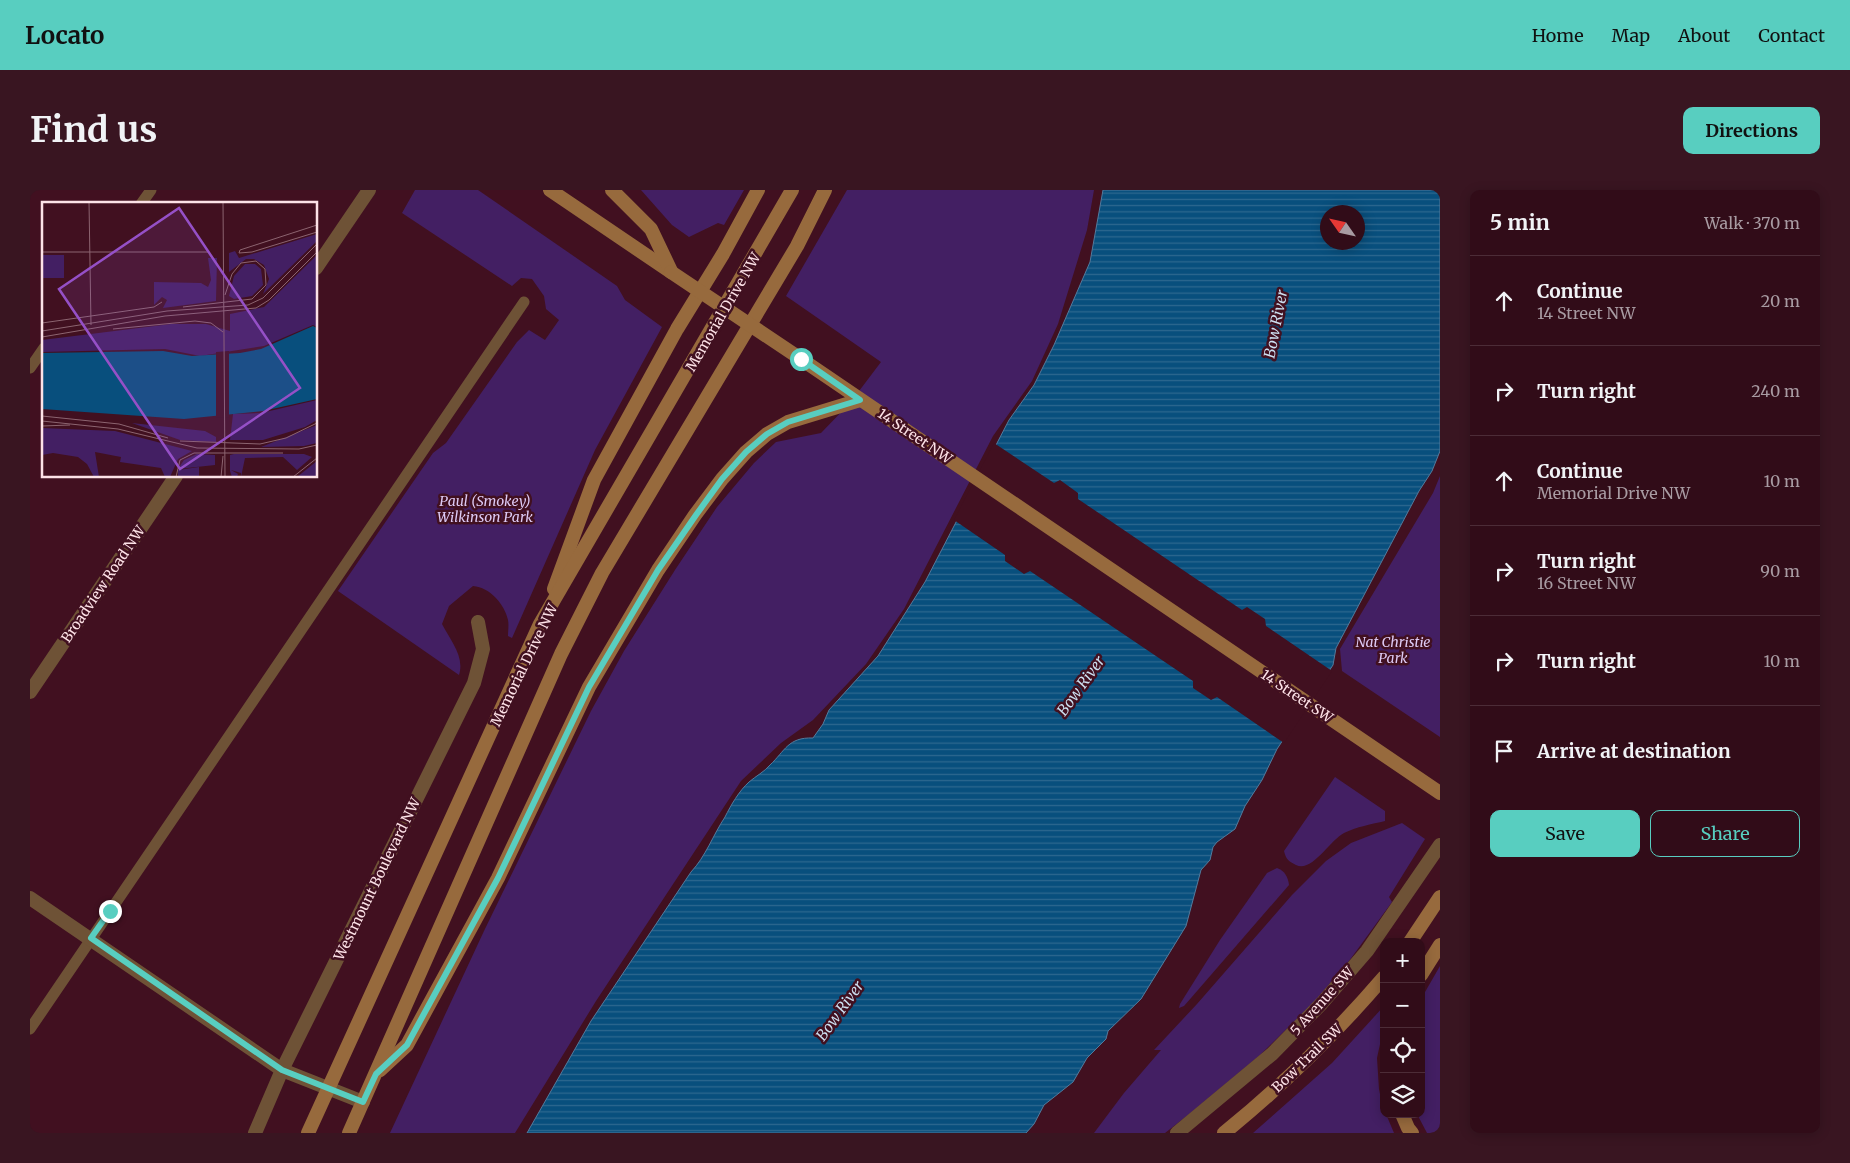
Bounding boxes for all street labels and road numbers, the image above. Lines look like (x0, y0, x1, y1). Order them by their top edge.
street label: Memorial Drive NW (682, 249, 765, 375)
street label: 14 Street NW (874, 404, 957, 468)
street label: Broadview Road NW (57, 521, 149, 646)
street label: Memorial Drive NW (487, 600, 562, 729)
street label: 14 Street SW (1258, 665, 1337, 727)
street label: Westmount Boulevard NW (329, 794, 425, 964)
street label: 5 Avenue SW (1286, 962, 1358, 1039)
street label: Bow Trail SW (1268, 1019, 1347, 1096)

